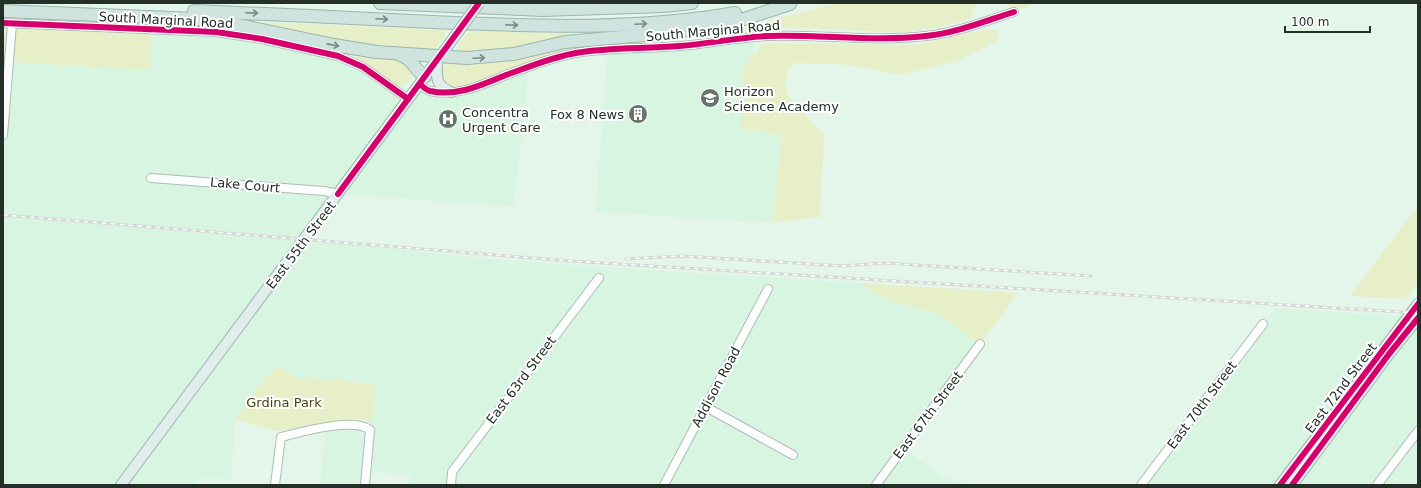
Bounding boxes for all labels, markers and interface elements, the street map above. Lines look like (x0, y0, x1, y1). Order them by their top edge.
scale bar (1285, 8, 1370, 34)
street label: South Marginal Road (98, 9, 234, 31)
one-way arrow (245, 10, 258, 17)
text: 100 m (1291, 15, 1329, 29)
one-way arrow (375, 16, 388, 23)
street label: South Marginal Road (645, 18, 781, 44)
one-way arrow (634, 20, 647, 27)
one-way arrow (505, 21, 518, 29)
one-way arrow (326, 41, 339, 49)
one-way arrow (472, 54, 485, 61)
place label: Horizon Science Academy (724, 84, 839, 114)
school or university icon: Horizon Science Academy (699, 87, 721, 109)
building icon: Fox 8 News (627, 103, 649, 125)
place label: Concentra Urgent Care (462, 105, 540, 135)
place label: Fox 8 News (550, 107, 624, 122)
hospital icon: Concentra Urgent Care (437, 108, 459, 130)
street label: Lake Court (209, 174, 281, 196)
street label: East 55th Street (263, 198, 339, 292)
street label: East 63rd Street (483, 333, 559, 427)
street label: East 72nd Street (1302, 340, 1380, 436)
street label: Addison Road (689, 344, 743, 430)
street label: East 70th Street (1164, 358, 1240, 452)
street label: East 67th Street (890, 368, 966, 462)
park label: Grdina Park (246, 395, 322, 410)

